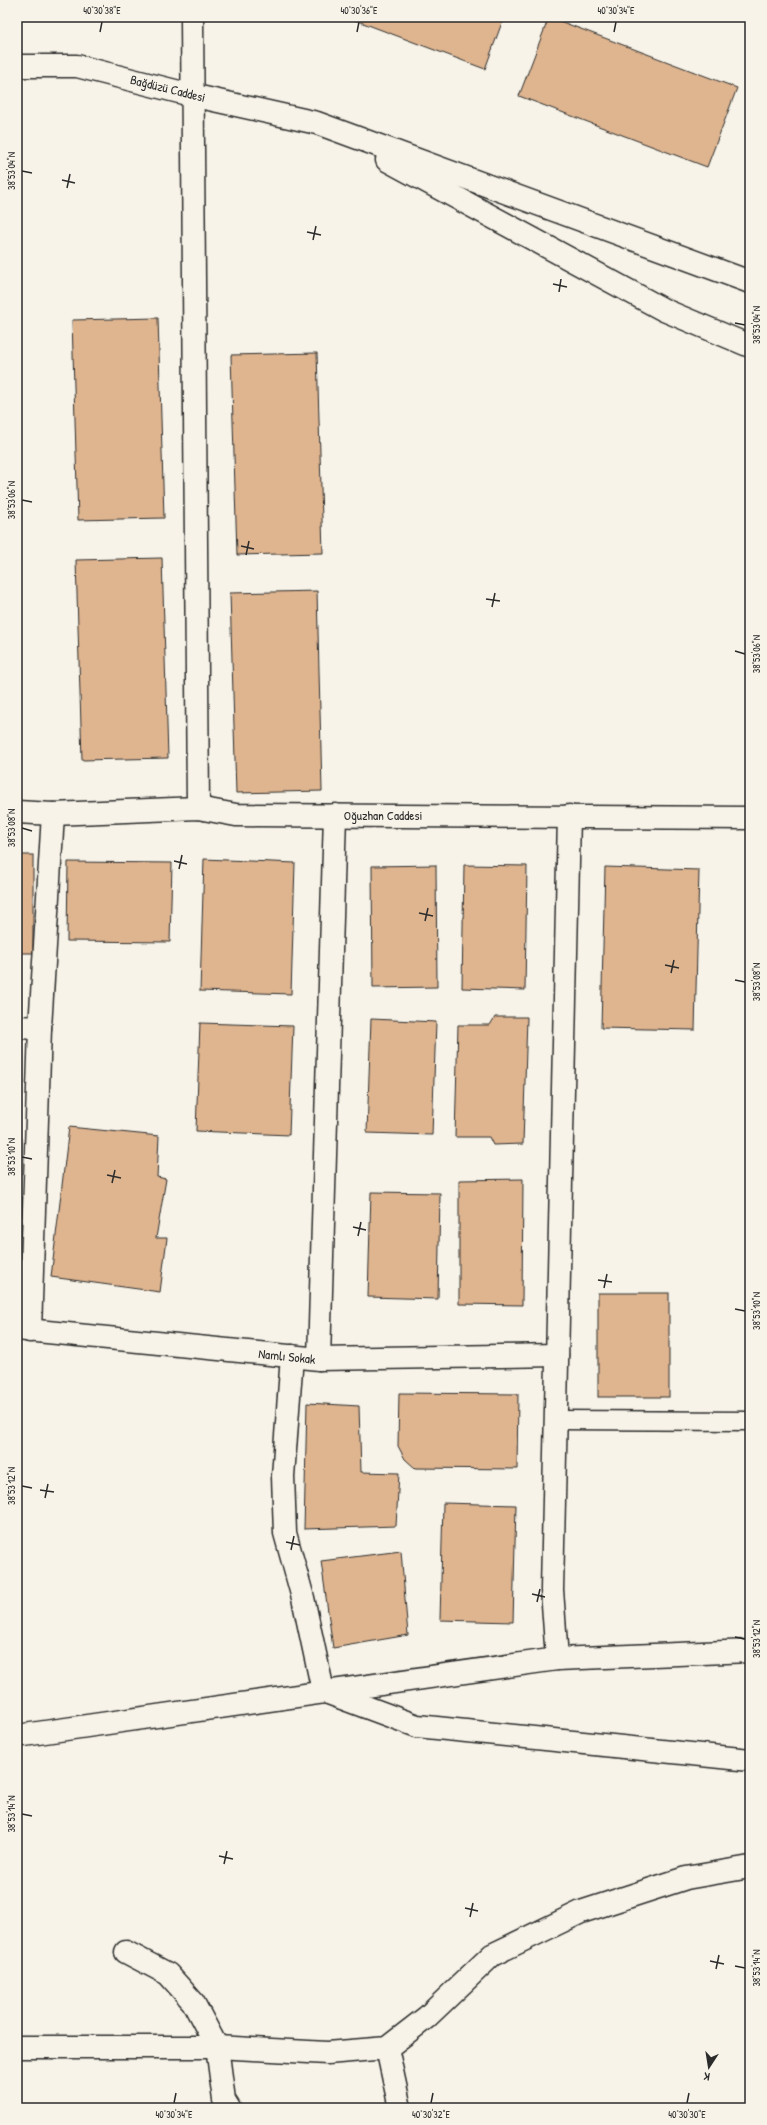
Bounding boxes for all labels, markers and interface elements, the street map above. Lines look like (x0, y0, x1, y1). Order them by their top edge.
text: 40°30'38"E (83, 4, 121, 17)
text: 40°30'36"E (340, 4, 378, 17)
text: 40°30'34"E (598, 4, 635, 17)
street label: Bağdüzü Caddesi (128, 70, 208, 106)
text: 38°53'04"N (5, 152, 18, 190)
text: 38°53'04"N (750, 306, 763, 344)
text: 38°53'06"N (5, 481, 18, 519)
text: 38°53'06"N (750, 635, 763, 673)
street label: Oğuzhan Caddesi (344, 806, 422, 824)
text: 38°53'08"N (5, 809, 18, 847)
text: 38°53'08"N (750, 963, 763, 1001)
text: 38°53'10"N (5, 1138, 18, 1176)
text: 38°53'10"N (750, 1292, 763, 1330)
street label: Namlı Sokak (258, 1344, 317, 1368)
text: 38°53'12"N (5, 1467, 18, 1505)
text: 38°53'12"N (750, 1620, 763, 1658)
text: 38°53'14"N (5, 1795, 18, 1833)
text: 38°53'14"N (750, 1949, 763, 1987)
north arrow (689, 2047, 729, 2087)
text: K (702, 2069, 711, 2084)
text: 40°30'34"E (156, 2108, 193, 2121)
text: 40°30'32"E (412, 2108, 450, 2121)
text: 40°30'30"E (668, 2108, 706, 2121)

